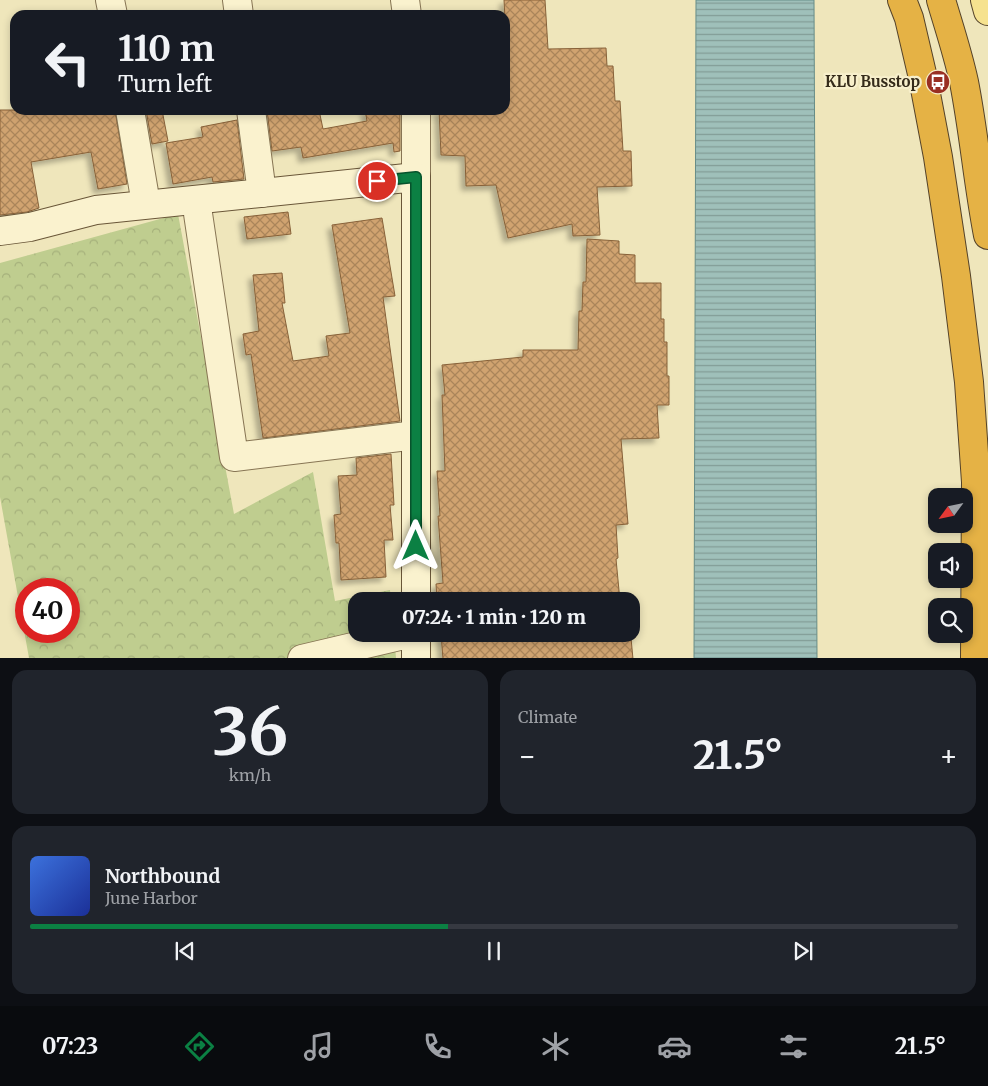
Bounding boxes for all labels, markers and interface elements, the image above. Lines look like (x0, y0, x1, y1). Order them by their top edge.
text: 110 m (118, 27, 215, 71)
icon: left (35, 30, 100, 95)
bus stop icon: KLU Busstop (925, 69, 951, 95)
text: Turn left (118, 70, 212, 98)
place label: KLU Busstop (825, 72, 920, 91)
pin (356, 160, 398, 202)
icon: arrive (363, 167, 391, 195)
north arrow (928, 488, 972, 532)
map controls (928, 488, 973, 643)
position arrow (389, 519, 441, 571)
button: sound (928, 543, 973, 588)
speed limit sign: 40 (15, 578, 80, 643)
button: search (928, 598, 973, 643)
text: 07:24 · 1 min · 120 m (402, 605, 586, 629)
text: 36 (212, 691, 288, 773)
text: Climate (518, 707, 577, 727)
text: 21.5° (693, 732, 783, 779)
text: − (518, 738, 537, 774)
text: + (939, 738, 958, 774)
text: km/h (229, 765, 271, 785)
text: Northbound (105, 864, 220, 888)
text: June Harbor (105, 888, 198, 908)
icon: previous (171, 937, 199, 965)
icon: pause (480, 937, 508, 965)
icon: next (789, 937, 817, 965)
icon: directions (182, 1029, 217, 1064)
icon: music (301, 1029, 336, 1064)
icon: phone (420, 1029, 455, 1064)
icon: climate (538, 1029, 573, 1064)
icon: car (657, 1029, 692, 1064)
icon: filters (776, 1029, 811, 1064)
text: 07:23 (42, 1032, 98, 1060)
text: 21.5° (895, 1032, 946, 1060)

